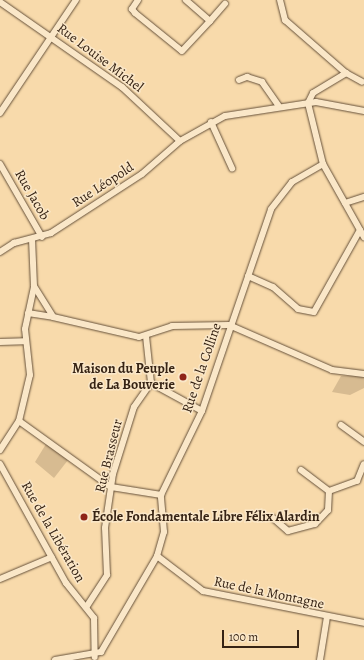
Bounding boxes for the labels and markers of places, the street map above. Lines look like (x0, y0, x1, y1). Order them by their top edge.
place label: Maison du Peuple de La Bouverie (72, 361, 175, 394)
marker: Maison du Peuple de La Bouverie (178, 372, 188, 382)
place label: École Fondamentale Libre Félix Alardin (92, 509, 320, 525)
marker: École Fondamentale Libre Félix Alardin (79, 512, 89, 522)

